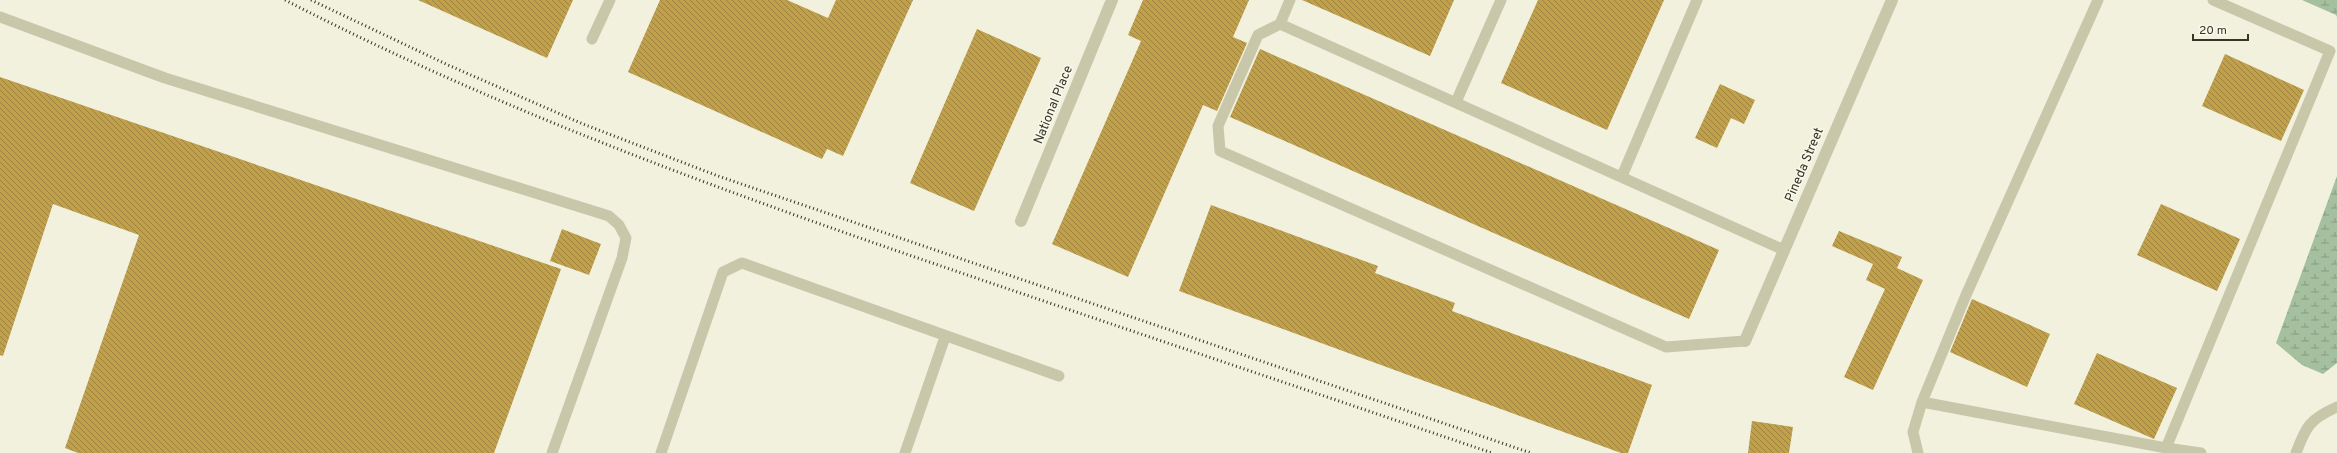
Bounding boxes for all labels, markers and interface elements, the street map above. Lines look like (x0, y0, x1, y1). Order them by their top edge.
scale bar (2193, 16, 2248, 42)
text: 20 m (2199, 23, 2227, 39)
street label: National Place (1031, 63, 1077, 147)
street label: Pineda Street (1782, 125, 1828, 205)

